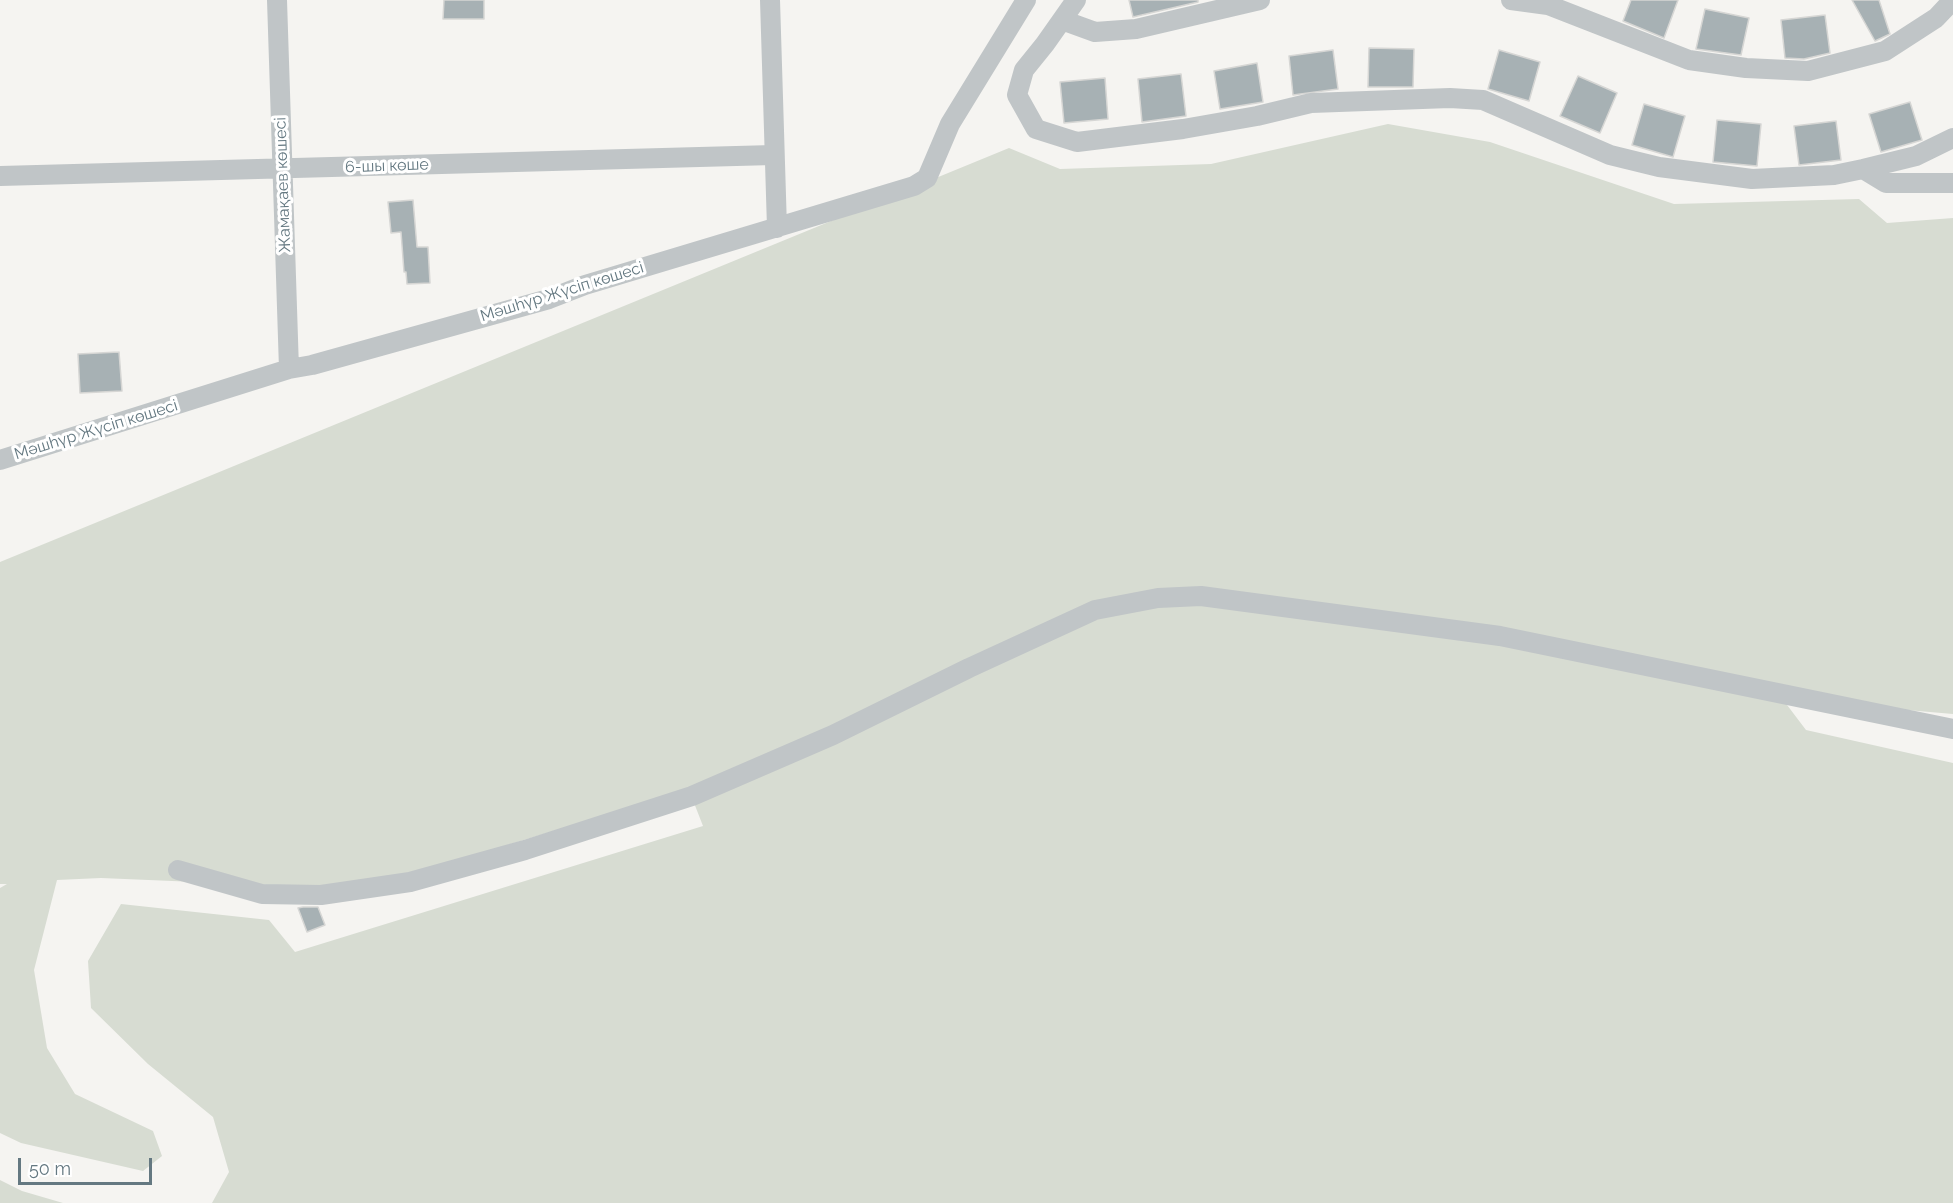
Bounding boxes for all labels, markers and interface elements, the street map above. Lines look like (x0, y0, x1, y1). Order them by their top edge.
street label: Жамақаев көшесі (271, 117, 295, 253)
street label: 6-шы көше (345, 155, 429, 177)
street label: Мәшhүр Жүсіп көшесі (478, 258, 646, 326)
street label: Мәшhүр Жүсіп көшесі (12, 396, 180, 464)
scale bar (21, 1146, 154, 1184)
text: 50 m (29, 1158, 71, 1179)

